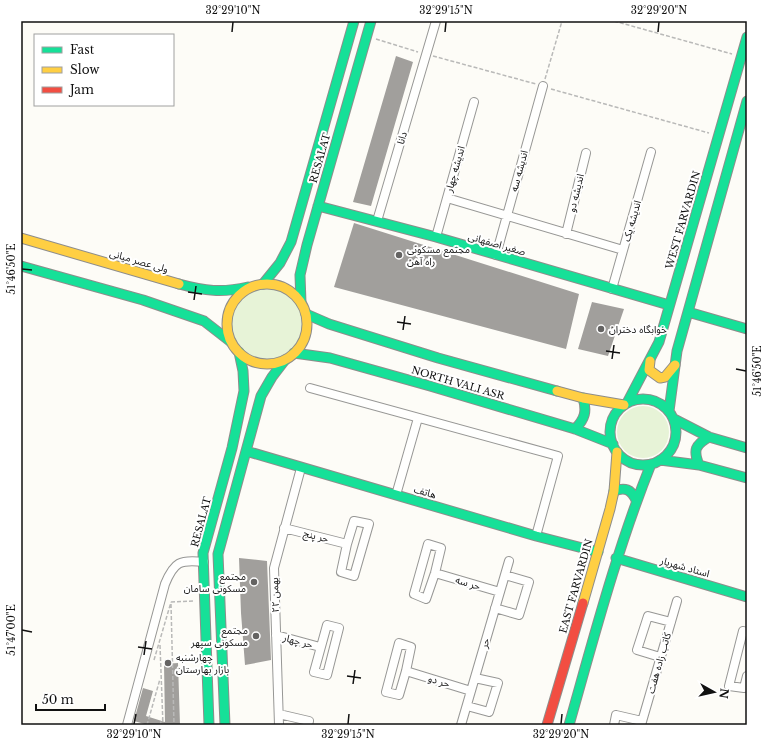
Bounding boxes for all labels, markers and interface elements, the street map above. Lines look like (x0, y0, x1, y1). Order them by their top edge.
text: 32°29'10"N (206, 4, 260, 17)
text: 32°29'15"N (419, 4, 473, 17)
text: 32°29'20"N (631, 4, 687, 17)
legend (34, 34, 174, 106)
text: Fast (70, 42, 95, 57)
text: Slow (70, 62, 100, 77)
text: Jam (68, 82, 94, 97)
street label: دانا (394, 130, 410, 146)
street label: RESALAT (307, 131, 333, 185)
street label: اندیشه چهار (442, 145, 468, 194)
street label: اندیشه سه (507, 149, 531, 193)
street label: WEST FARVARDIN (662, 169, 703, 272)
street label: اندیشه دو (565, 173, 587, 213)
street label: اندیشه یک (620, 199, 644, 243)
street label: صغیر اصفهانی (467, 230, 527, 258)
text: 51°46'50"E (5, 243, 18, 295)
place label: مجتمع مسکونی راه آهن (407, 243, 470, 268)
street label: ولی عصر میانی (108, 246, 170, 276)
marker: مجتمع مسکونی راه آهن (394, 250, 404, 260)
place label: خوابگاه دختران (609, 323, 667, 336)
marker: خوابگاه دختران (596, 324, 606, 334)
text: 51°46'50"E (751, 345, 764, 397)
street label: NORTH VALI ASR (410, 363, 507, 403)
street label: هاتف (412, 483, 438, 501)
street label: RESALAT (188, 495, 214, 549)
street label: حر پنج (302, 527, 330, 546)
street label: EAST FARVARDIN (556, 537, 596, 635)
street label: استاد شهریار (658, 553, 711, 580)
place label: مجتمع مسکونی سامان (184, 570, 246, 595)
street label: حر سه (454, 573, 482, 593)
marker: مجتمع مسکونی سامان (249, 577, 259, 587)
street label: ۲۲ بهمن (268, 577, 282, 613)
text: 51°47'00"E (5, 604, 18, 656)
place label: مجتمع مسکونی سپهر (190, 624, 248, 649)
street label: کاتب زاده هفت (644, 630, 674, 695)
marker: مجتمع مسکونی سپهر (251, 631, 261, 641)
street label: حر چهار (281, 631, 314, 651)
street label: حر (477, 636, 493, 650)
place label: چهارشنبه بازار بهارستان (176, 651, 230, 676)
marker: چهارشنبه بازار بهارستان (163, 658, 173, 668)
street label: حر دو (427, 672, 451, 690)
north arrow (694, 672, 734, 712)
scale bar (36, 686, 105, 712)
text: N (716, 687, 732, 700)
text: 50 m (42, 692, 74, 707)
text: 32°29'10"N (107, 728, 161, 741)
text: 32°29'15"N (321, 728, 375, 741)
text: 32°29'20"N (533, 728, 589, 741)

